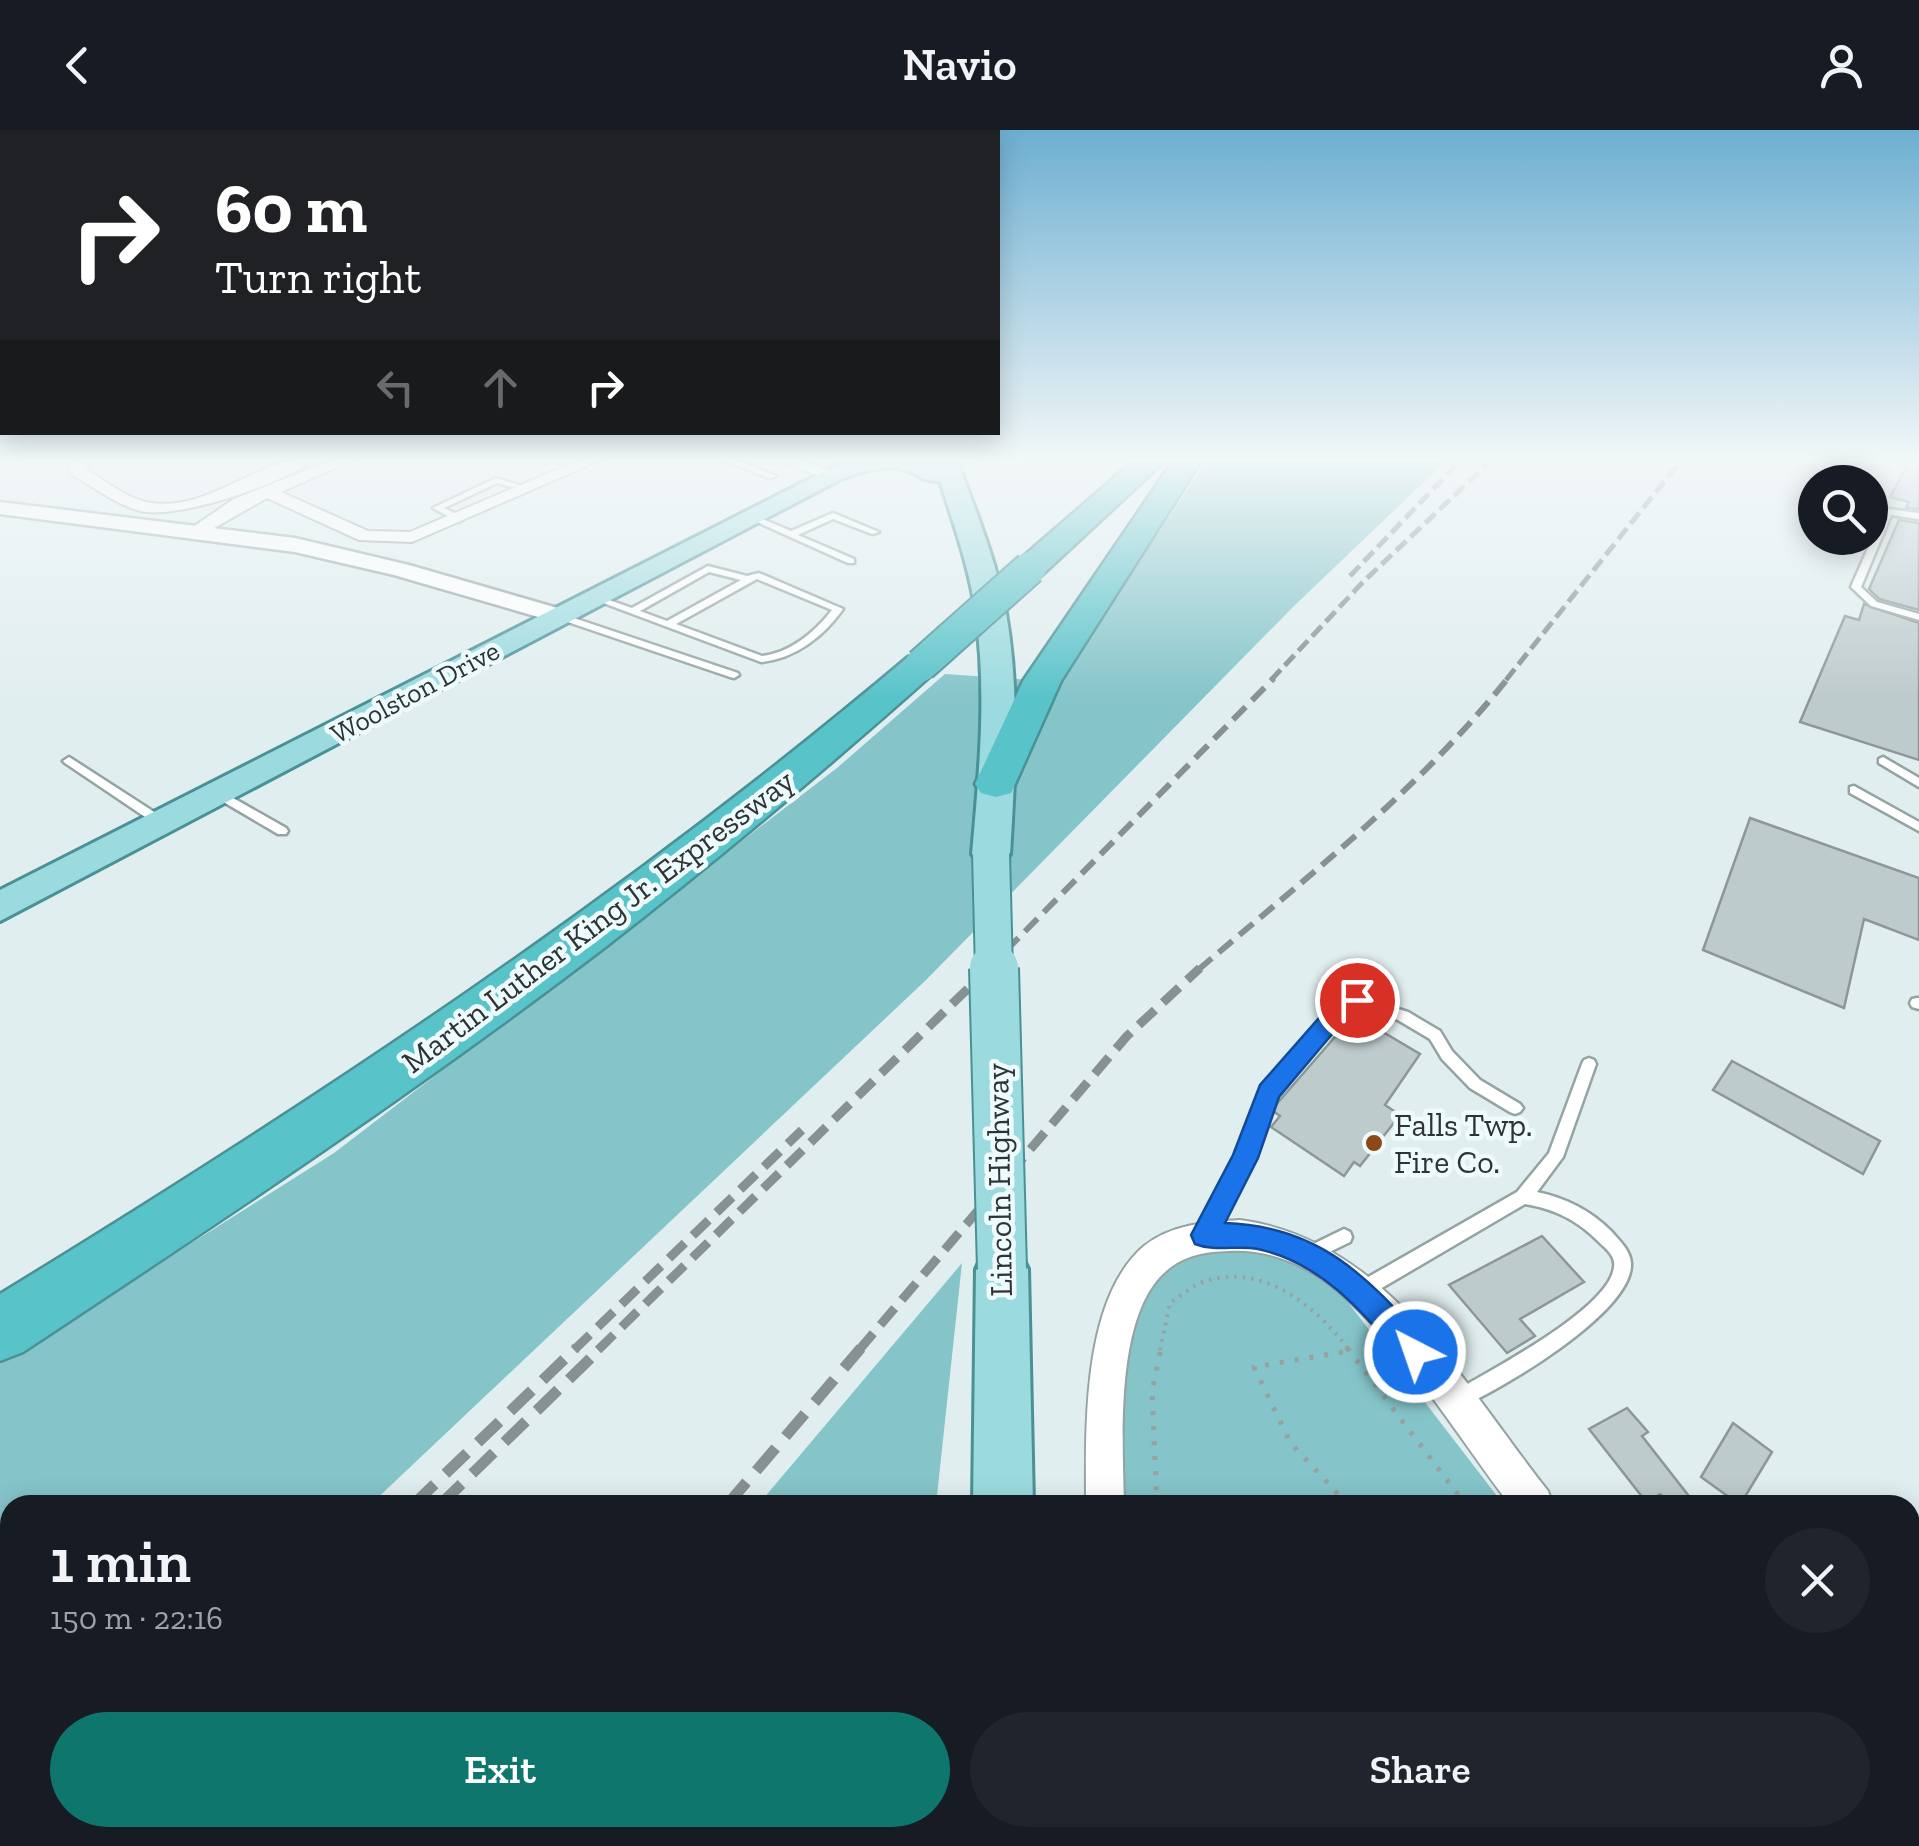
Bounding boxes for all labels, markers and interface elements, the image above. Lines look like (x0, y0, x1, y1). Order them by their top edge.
icon: back (50, 38, 105, 93)
text: Navio (902, 38, 1017, 92)
icon: person (1814, 38, 1869, 93)
text: 60 m (215, 166, 367, 250)
icon: right (50, 170, 180, 300)
text: Turn right (215, 251, 421, 305)
icon: left (368, 360, 423, 415)
icon: ahead (473, 360, 528, 415)
icon: right (578, 360, 633, 415)
map controls (1798, 465, 1888, 555)
button: search (1798, 465, 1888, 555)
street label: Woolston Drive (325, 634, 505, 750)
street label: Martin Luther King Jr. Expressway (395, 761, 802, 1081)
pin (1315, 958, 1400, 1043)
icon: arrive (1330, 973, 1385, 1028)
street label: Lincoln Highway (978, 1062, 1020, 1297)
place label: Falls Twp. Fire Co. (1394, 1106, 1533, 1181)
marker: Falls Twp. Fire Co. (1363, 1132, 1385, 1154)
position arrow (1363, 1300, 1467, 1404)
text: 1 min (50, 1525, 191, 1597)
button: close (1765, 1528, 1870, 1633)
text: 150 m · 22:16 (50, 1599, 223, 1637)
button: Exit (50, 1712, 950, 1827)
button: Share (970, 1712, 1870, 1827)

